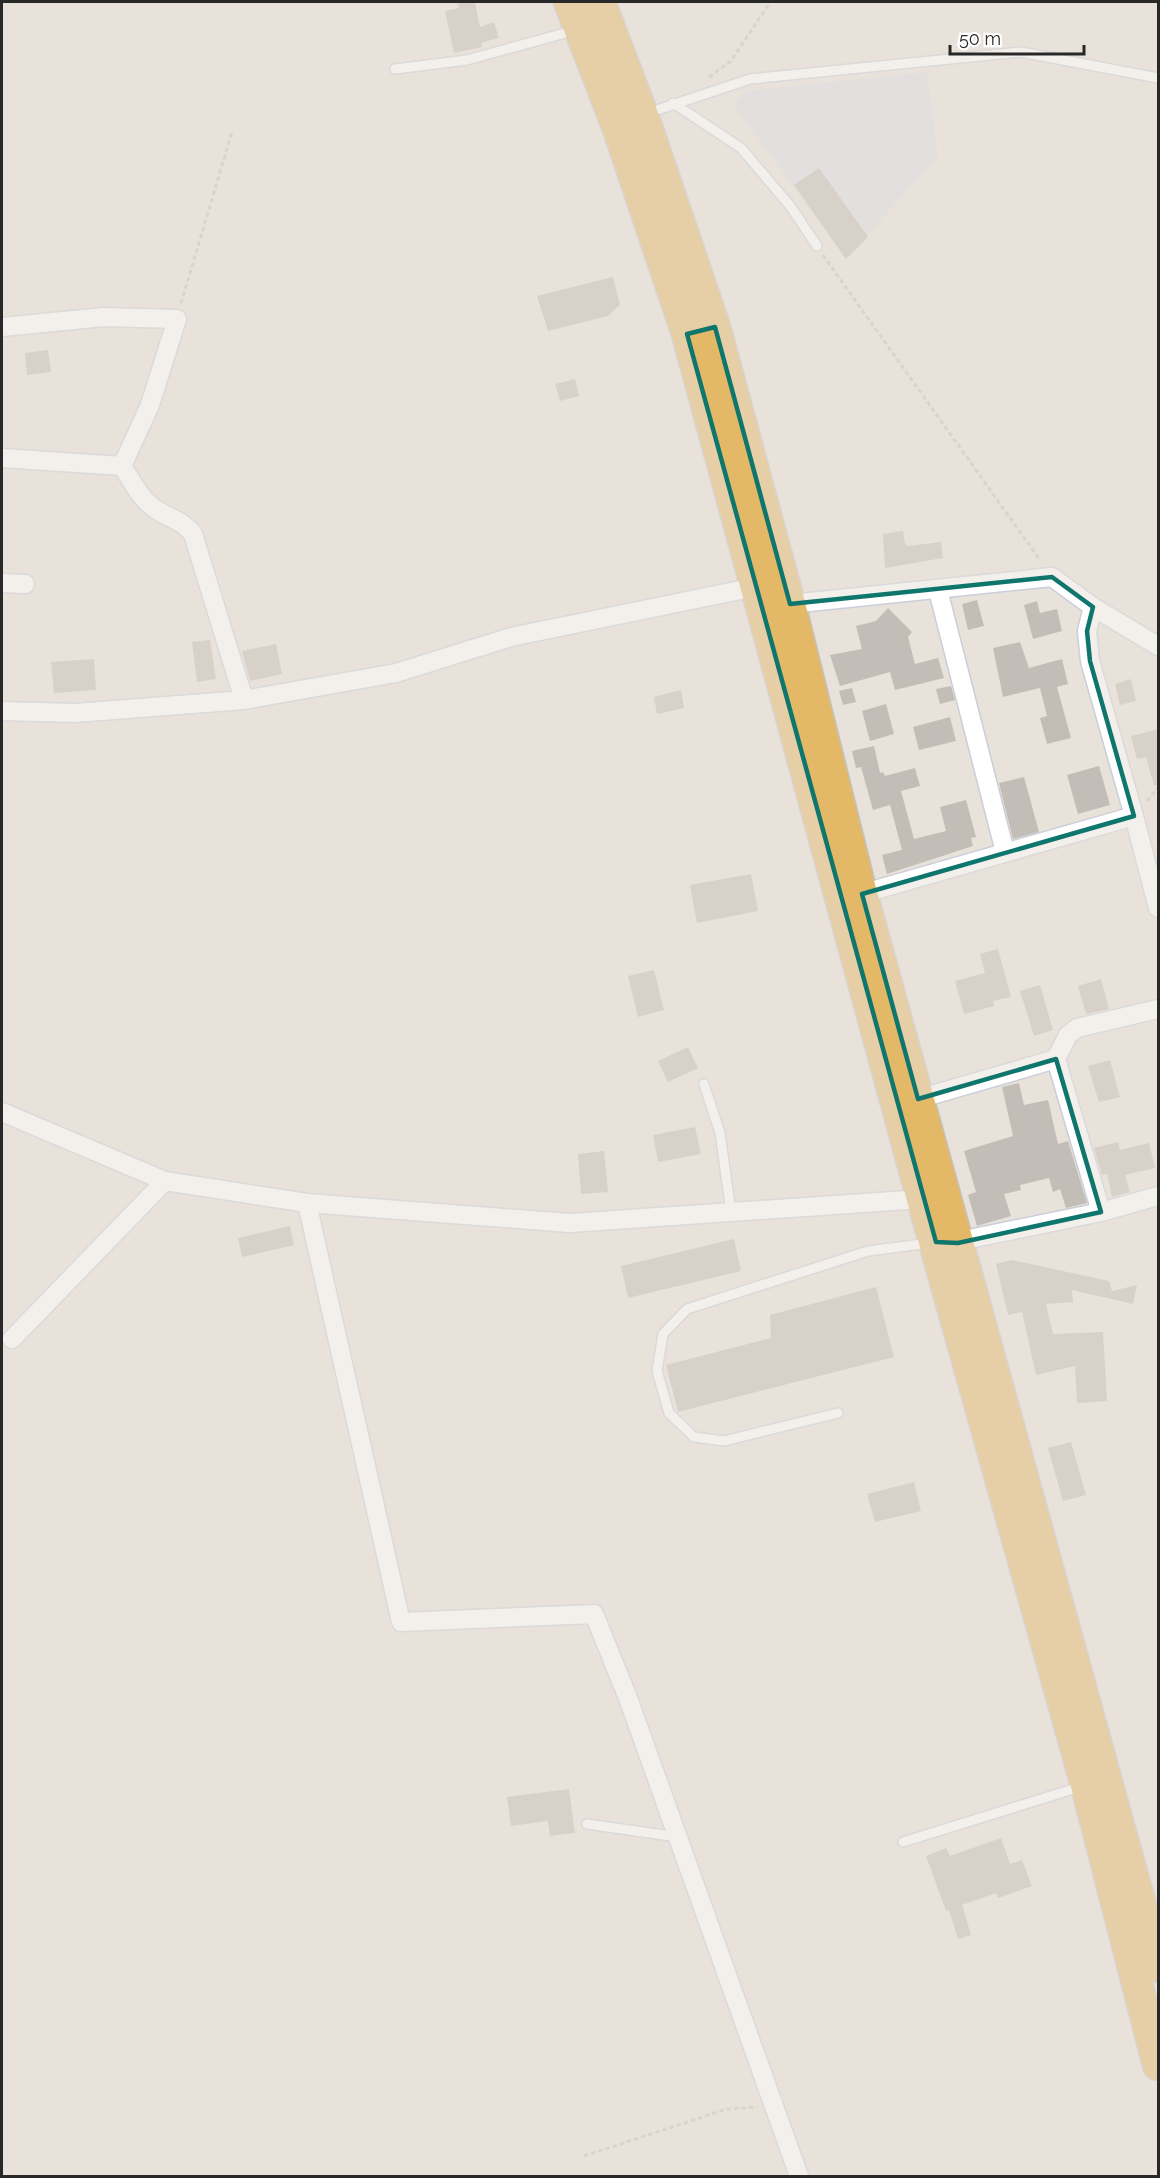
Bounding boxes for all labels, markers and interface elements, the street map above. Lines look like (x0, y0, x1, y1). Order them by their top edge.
scale bar (950, 18, 1084, 56)
text: 50 m (959, 28, 1001, 49)

